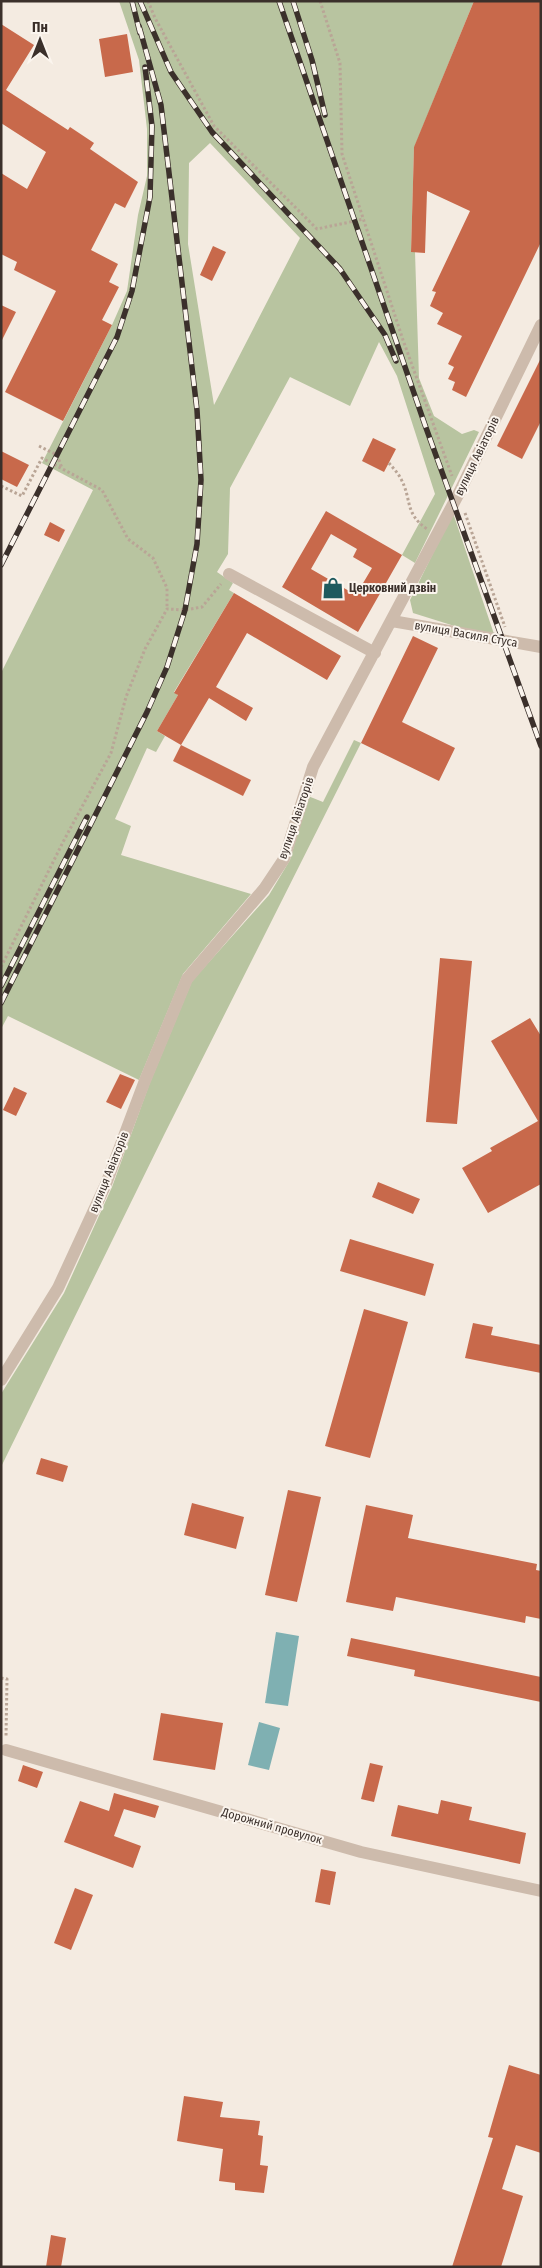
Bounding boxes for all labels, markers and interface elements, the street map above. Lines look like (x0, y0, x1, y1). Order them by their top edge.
north arrow (15, 15, 65, 65)
text: Пн (32, 19, 48, 36)
street label: вулиця Авіаторів (452, 414, 502, 498)
shop icon: Церковний дзвін (320, 575, 346, 601)
place label: Церковний дзвін (349, 581, 436, 595)
street label: вулиця Василя Стуса (413, 618, 519, 650)
street label: вулиця Авіаторів (275, 775, 317, 861)
street label: вулиця Авіаторів (86, 1129, 132, 1215)
street label: Дорожний провулок (219, 1805, 324, 1847)

